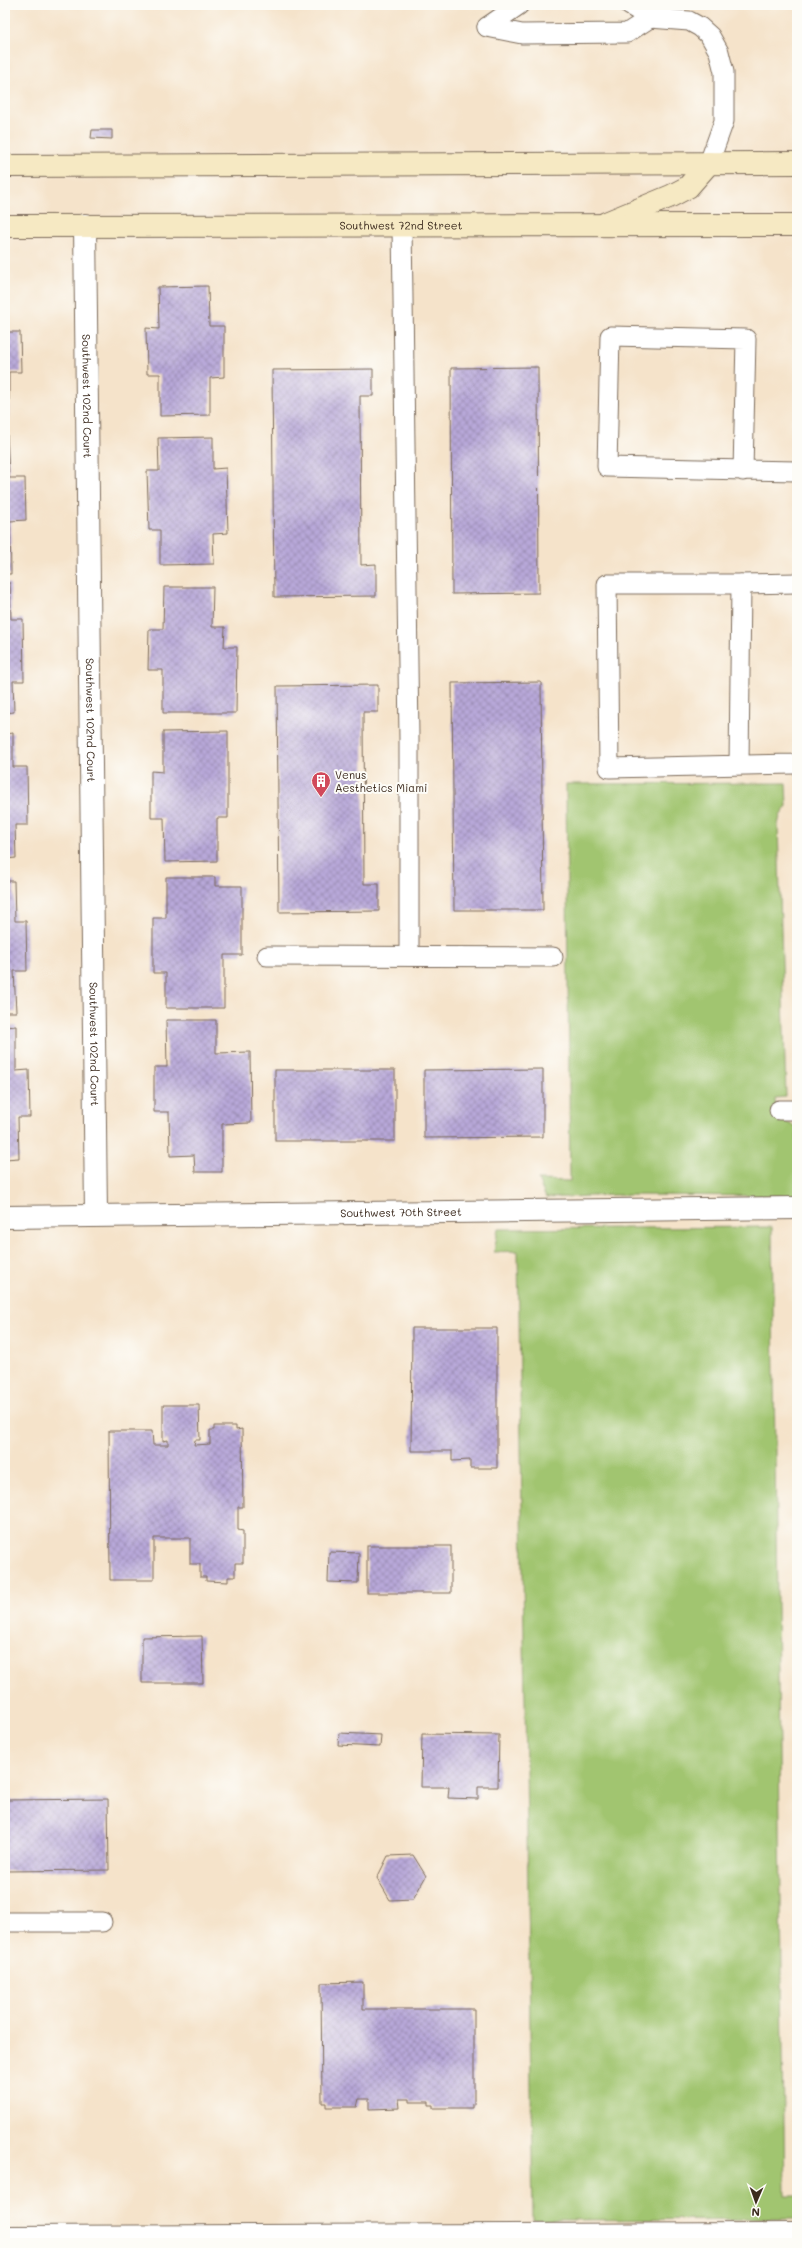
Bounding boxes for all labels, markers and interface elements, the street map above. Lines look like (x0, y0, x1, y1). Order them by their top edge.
street label: Southwest 72nd Street (340, 217, 463, 233)
street label: Southwest 102nd Court (79, 334, 96, 458)
street label: Southwest 102nd Court (83, 658, 99, 782)
place label: Venus Aesthetics Miami (335, 767, 427, 795)
building icon: Venus Aesthetics Miami (310, 770, 332, 798)
street label: Southwest 102nd Court (86, 982, 103, 1106)
street label: Southwest 70th Street (340, 1204, 462, 1220)
north arrow (736, 2182, 776, 2222)
text: N (751, 2205, 760, 2220)

